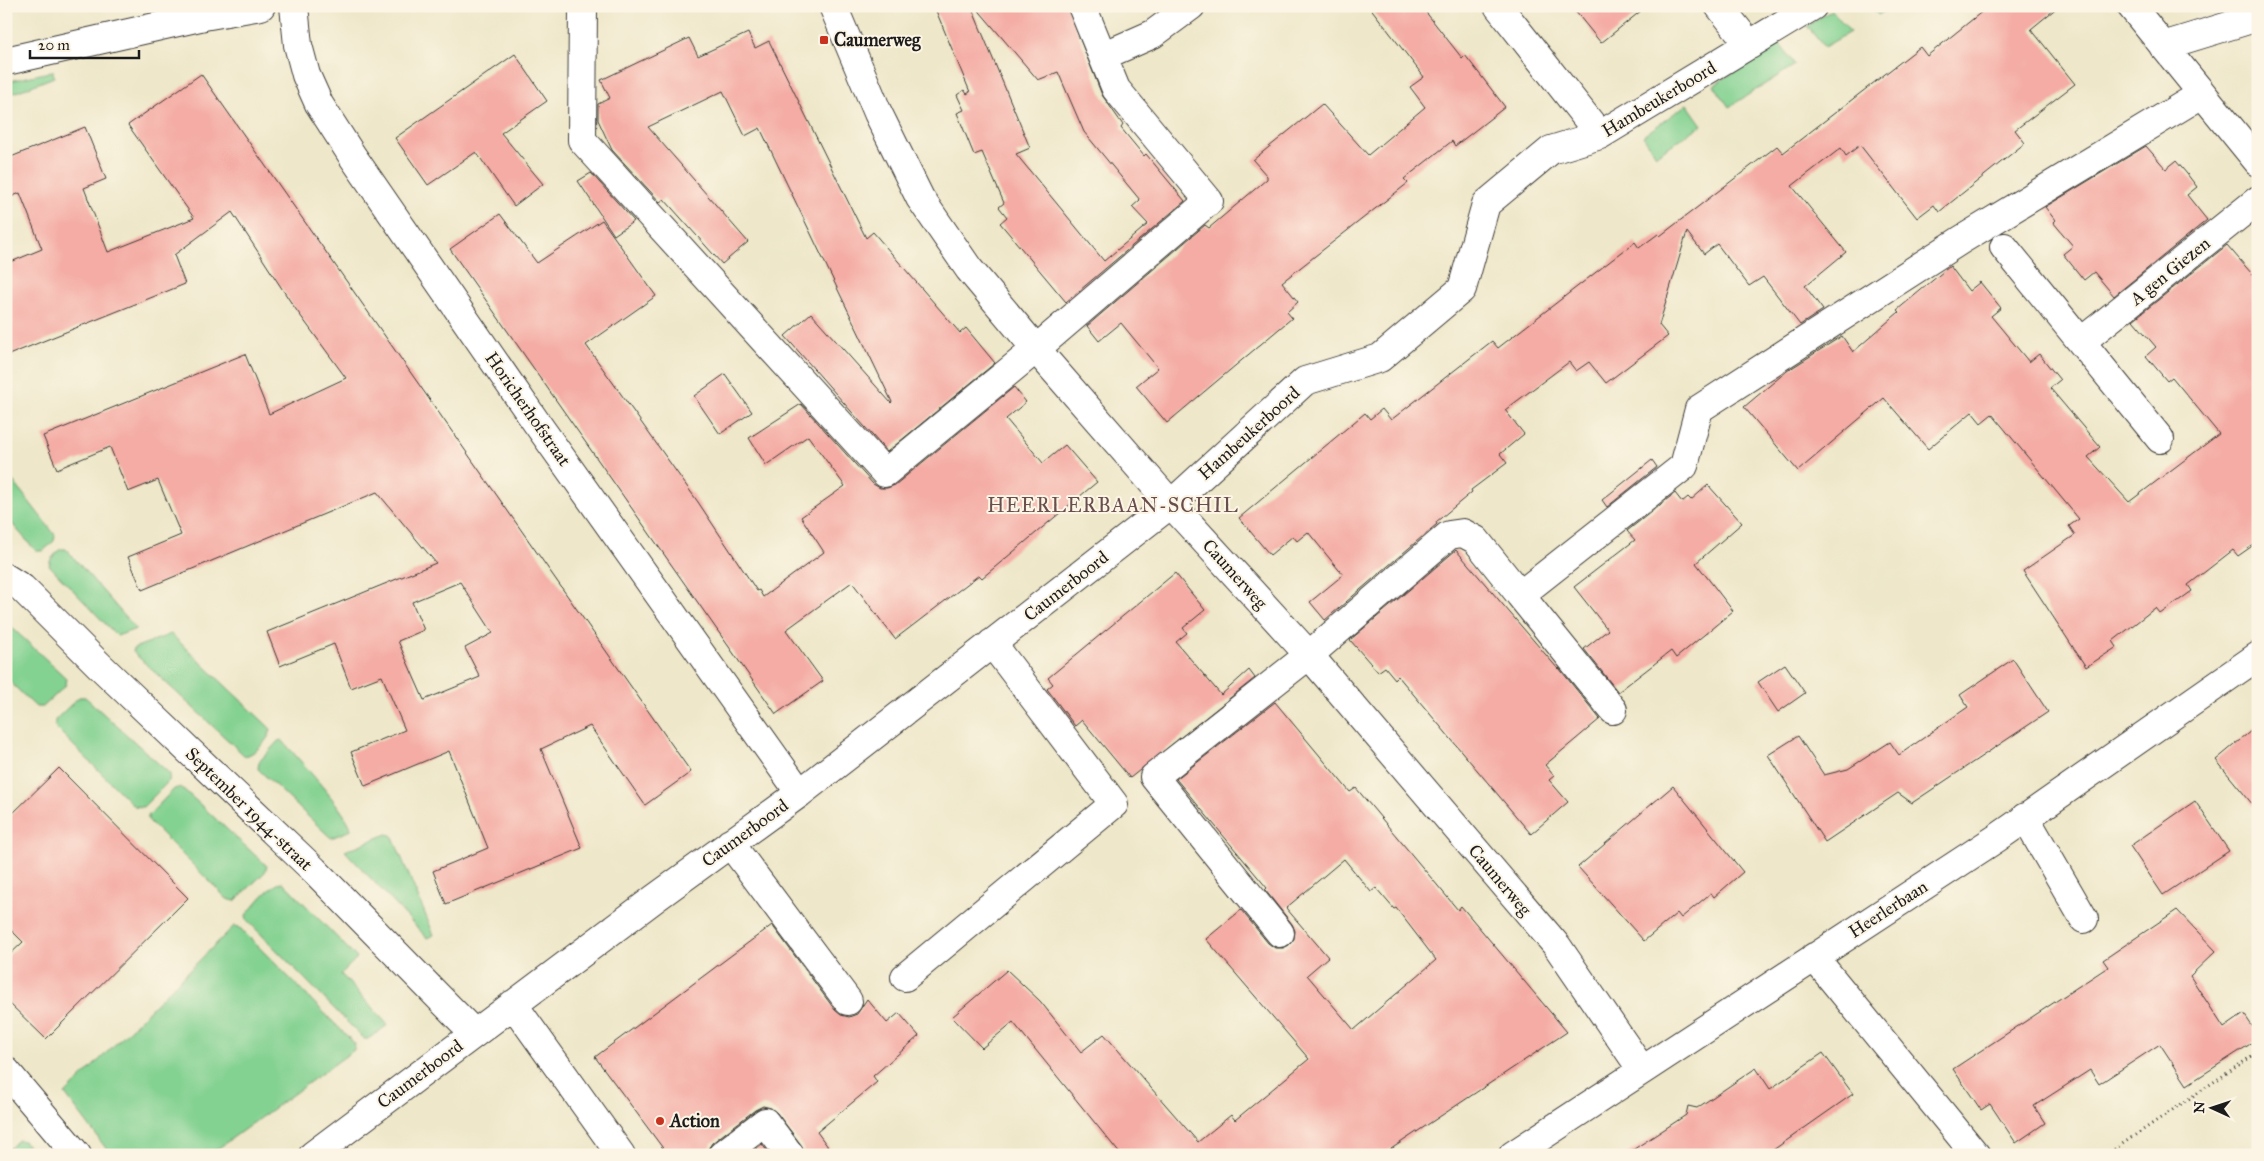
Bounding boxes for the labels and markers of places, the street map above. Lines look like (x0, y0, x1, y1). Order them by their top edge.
place label: Caumerweg (834, 29, 921, 52)
marker: Caumerweg (818, 34, 830, 46)
place label: Action (669, 1110, 720, 1132)
marker: Action (654, 1115, 666, 1127)

